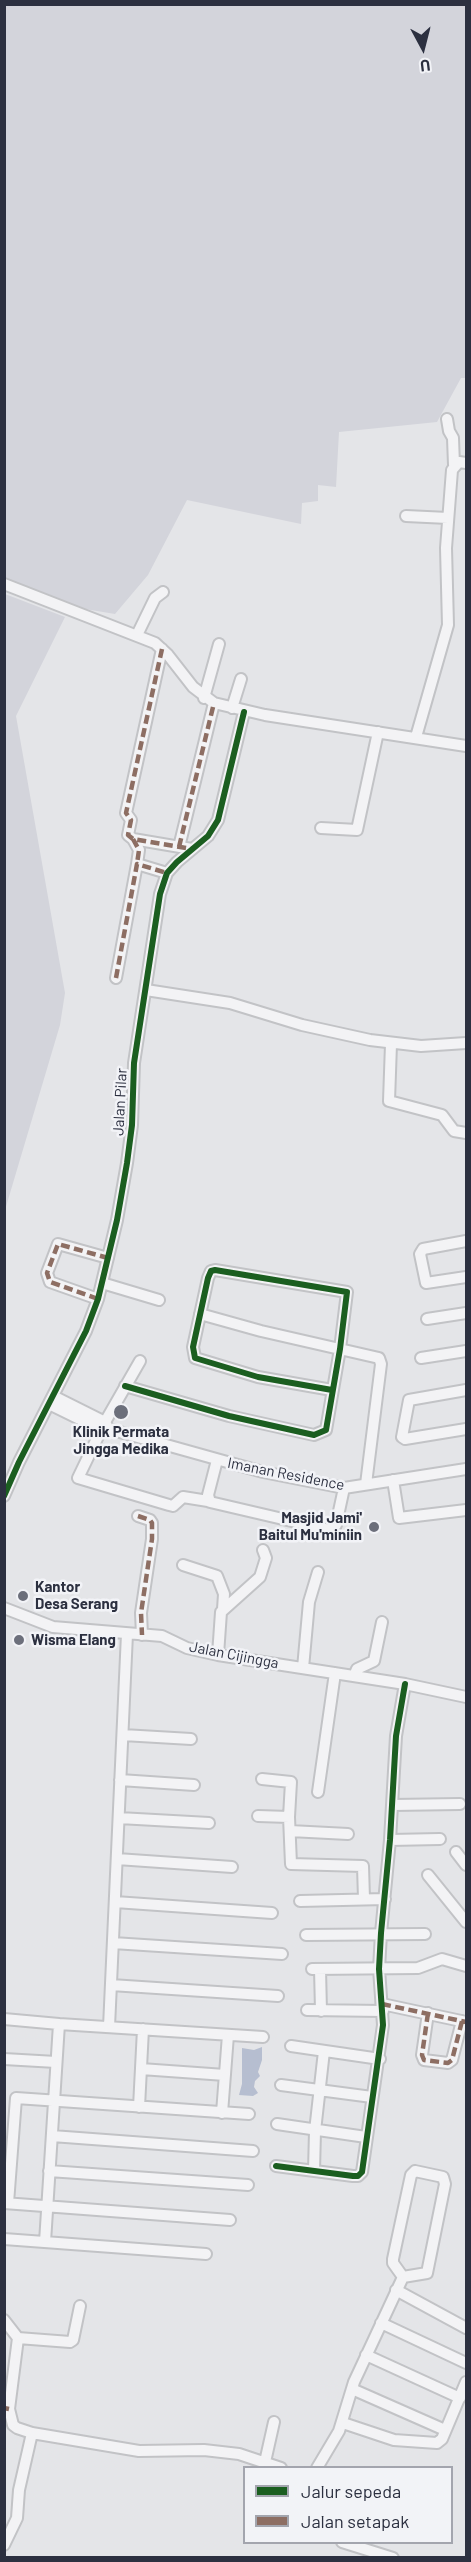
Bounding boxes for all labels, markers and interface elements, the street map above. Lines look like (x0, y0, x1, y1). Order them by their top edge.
north arrow (393, 18, 453, 78)
text: U (419, 56, 431, 76)
street label: Jalan Pilar (109, 1068, 131, 1136)
marker: Klinik Permata Jingga Medika (112, 1403, 130, 1421)
place label: Klinik Permata Jingga Medika (73, 1423, 169, 1458)
street label: Imanan Residence (226, 1454, 346, 1494)
place label: Masjid Jami' Baitul Mu'miniin (259, 1509, 362, 1544)
marker: Masjid Jami' Baitul Mu'miniin (367, 1520, 381, 1534)
place label: Kantor Desa Serang (35, 1578, 118, 1613)
marker: Kantor Desa Serang (16, 1589, 30, 1603)
place label: Wisma Elang (31, 1631, 116, 1649)
marker: Wisma Elang (12, 1633, 26, 1647)
street label: Jalan Cijingga (188, 1638, 280, 1672)
legend (243, 2466, 453, 2544)
text: Jalur sepeda (301, 2480, 401, 2502)
text: Jalan setapak (301, 2510, 409, 2532)

